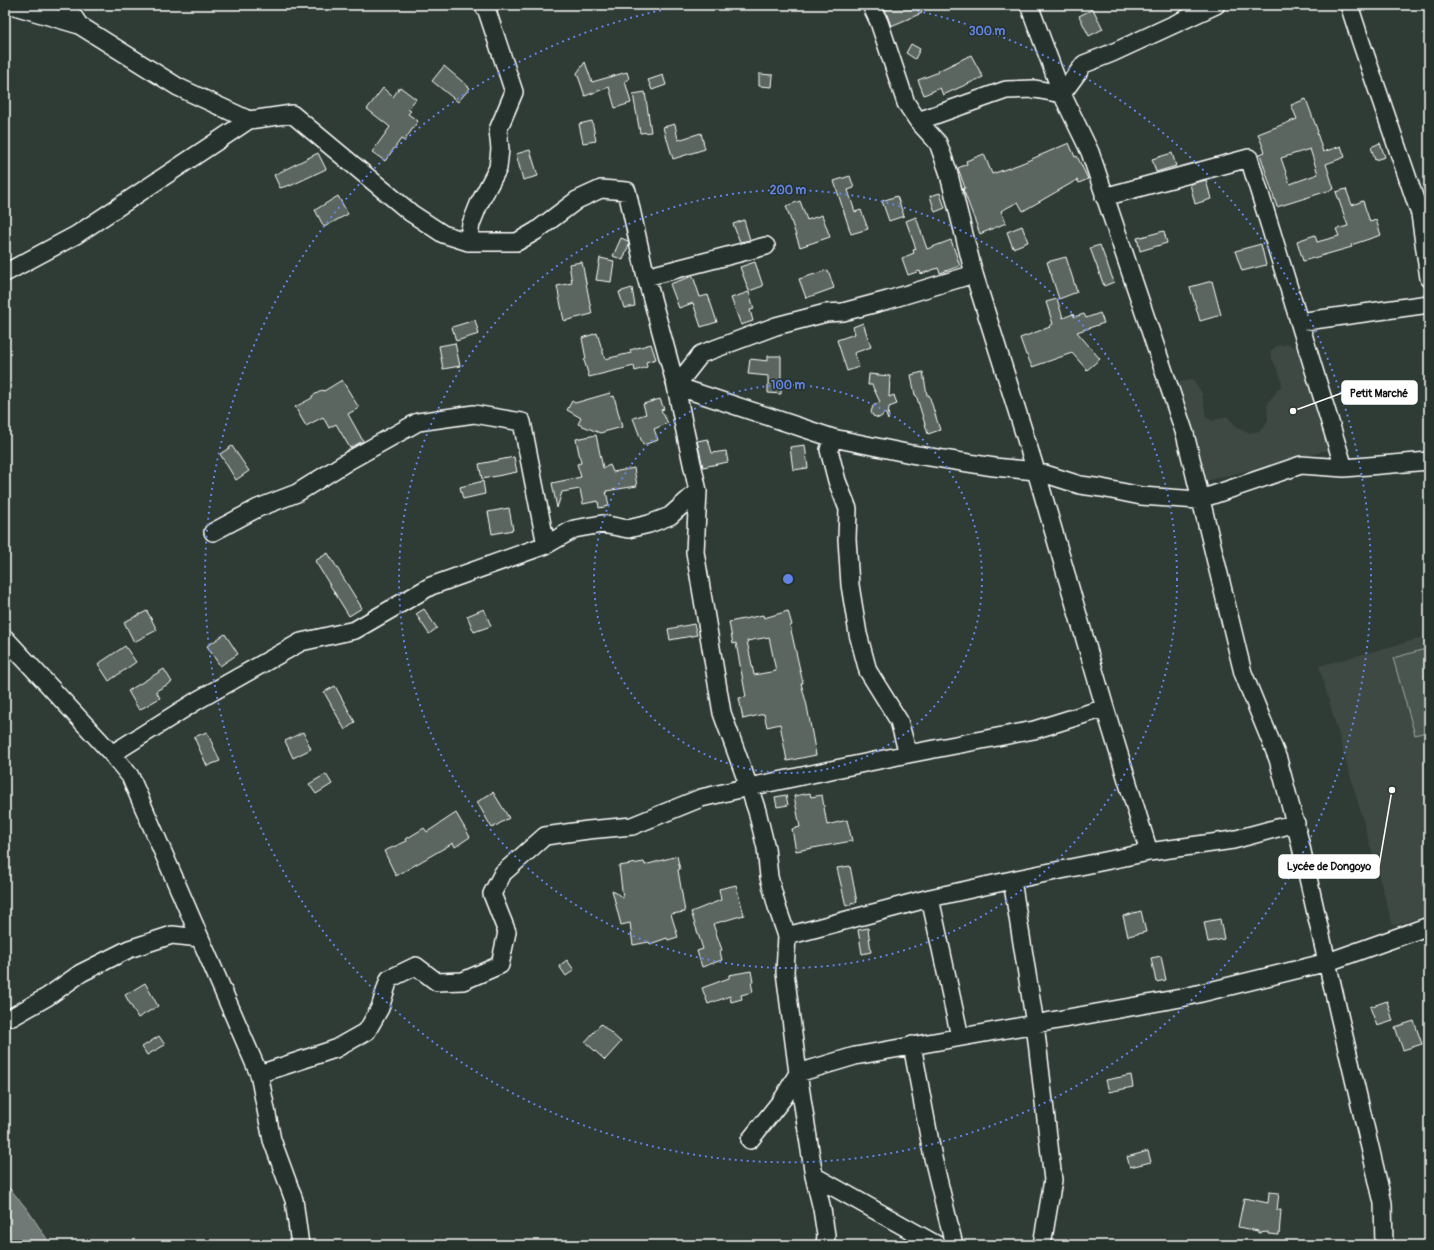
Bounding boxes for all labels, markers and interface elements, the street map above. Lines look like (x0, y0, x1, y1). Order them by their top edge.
text: 300 m (969, 24, 1006, 39)
text: 200 m (770, 183, 807, 198)
text: 100 m (771, 378, 806, 393)
callout: Petit Marché (1342, 381, 1417, 404)
text: Petit Marché (1350, 387, 1408, 400)
centre of rings (781, 572, 795, 586)
callout: Lycée de Dongoyo (1279, 855, 1379, 878)
text: Lycée de Dongoyo (1287, 860, 1371, 873)

